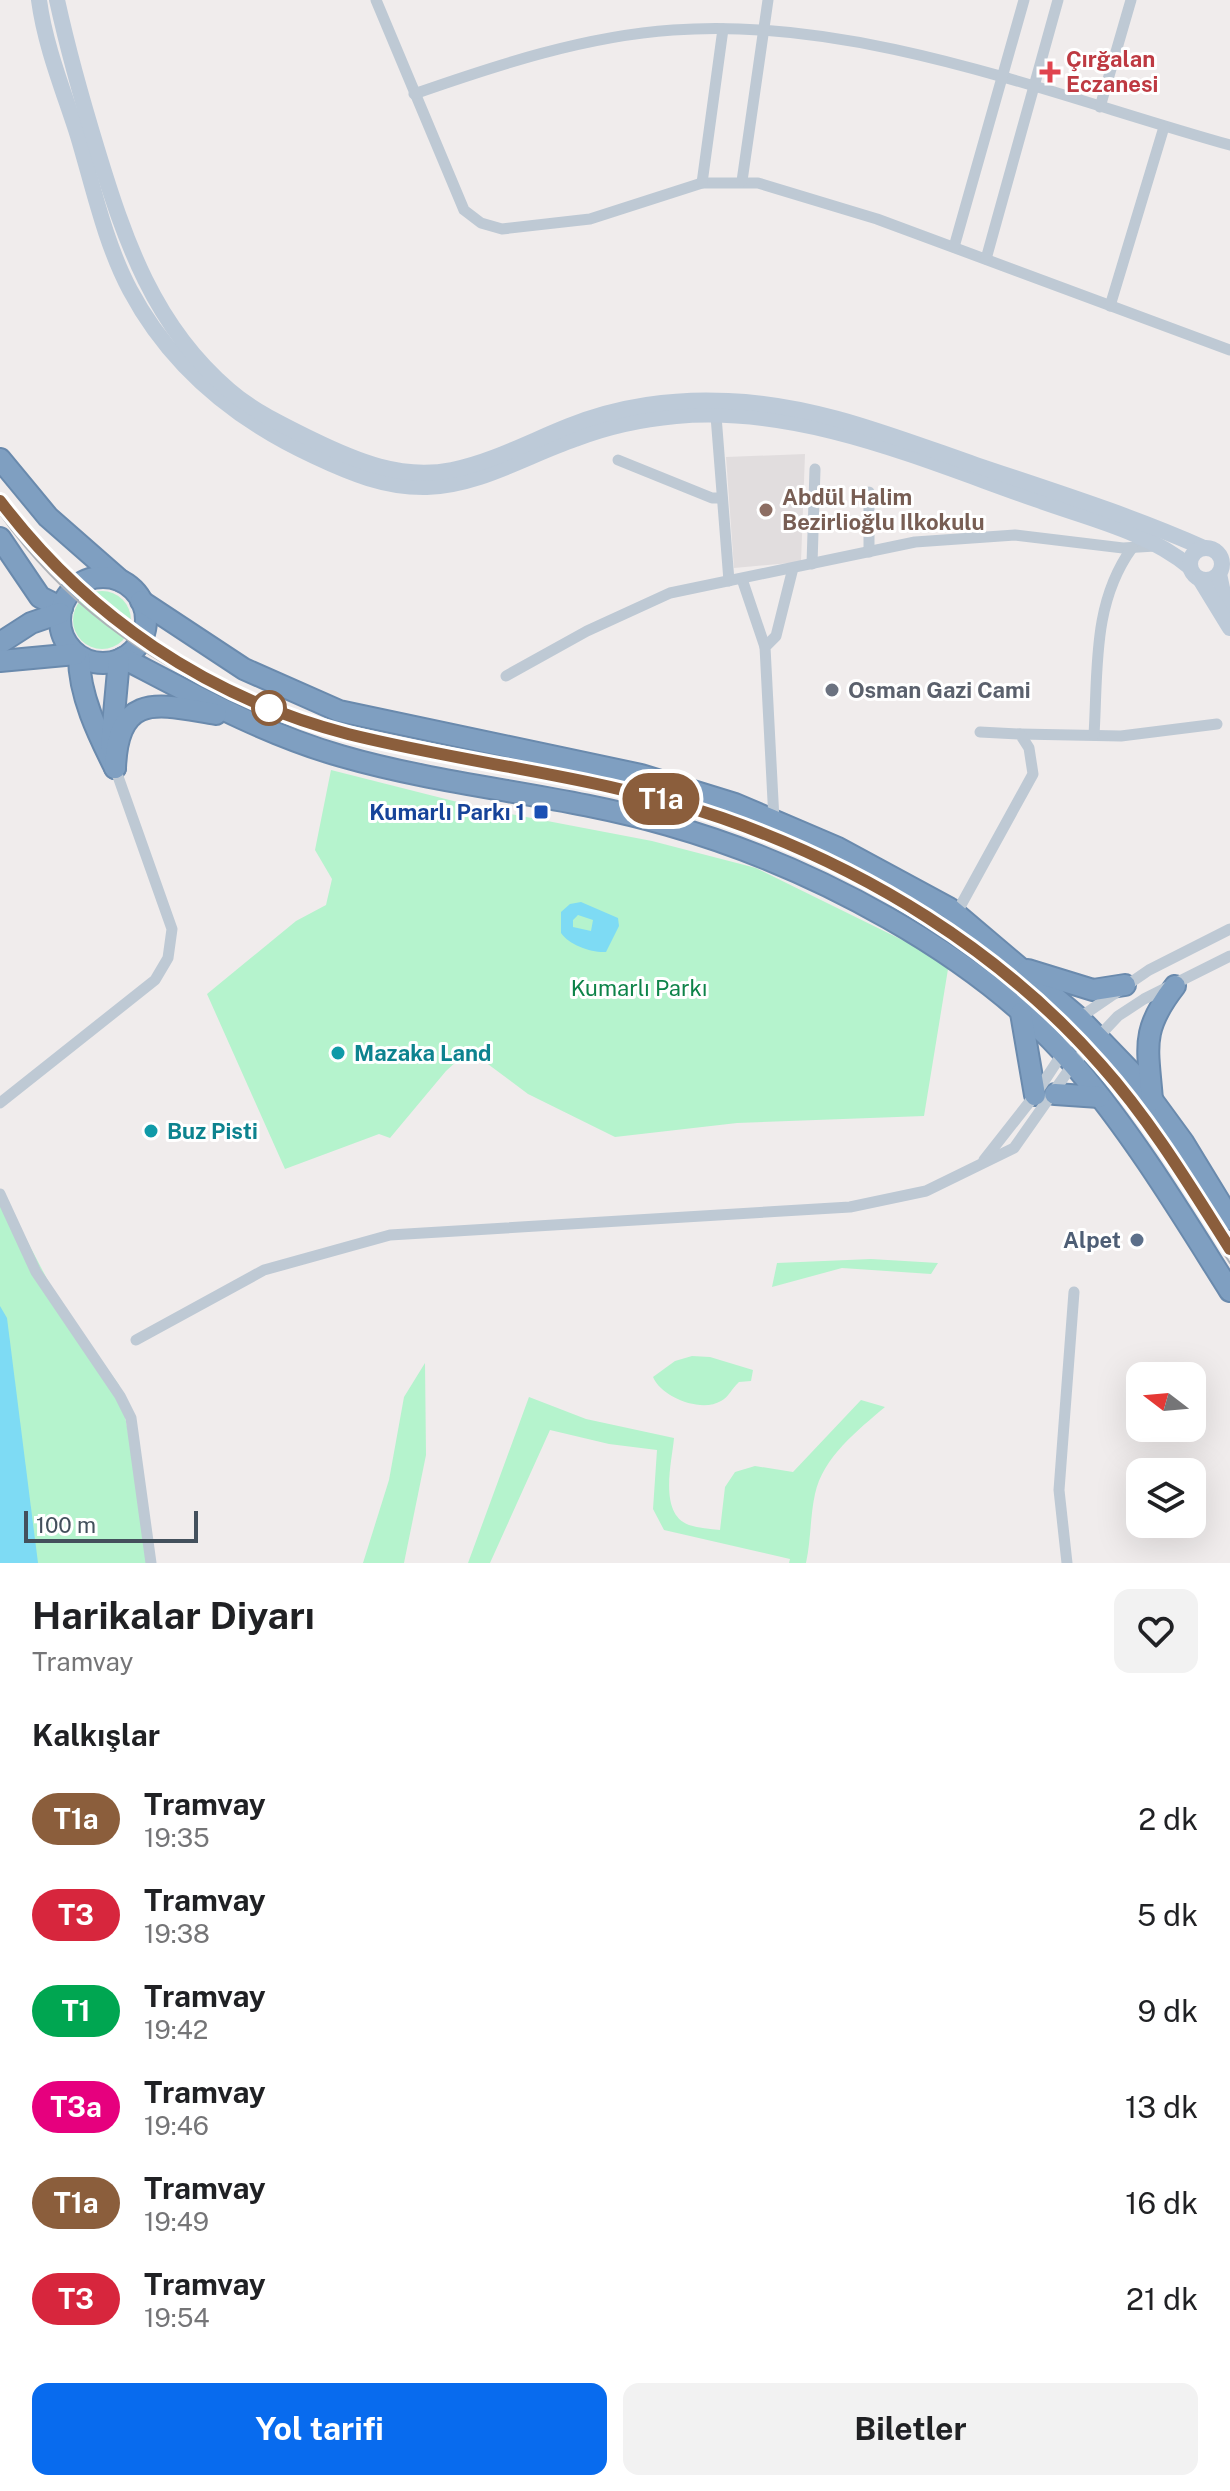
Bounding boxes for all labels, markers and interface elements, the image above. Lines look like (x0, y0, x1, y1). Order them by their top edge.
place label: Çırğalan Eczanesi (1066, 46, 1158, 97)
marker: Çırğalan Eczanesi (1041, 63, 1059, 81)
place label: Abdül Halim Bezirlioğlu Ilkokulu (782, 484, 984, 535)
marker: Abdül Halim Bezirlioğlu Ilkokulu (757, 501, 775, 519)
place label: Osman Gazi Cami (848, 677, 1030, 703)
marker: Osman Gazi Cami (823, 681, 841, 699)
unlabelled marker (252, 691, 286, 725)
line badge: T1a (615, 773, 707, 825)
text: T1a (638, 782, 684, 815)
place label: Kumarlı Parkı 1 (369, 799, 525, 825)
marker: Kumarlı Parkı 1 (532, 803, 550, 821)
park label: Kumarlı Parkı (571, 975, 707, 1001)
place label: Mazaka Land (354, 1040, 491, 1066)
marker: Mazaka Land (329, 1044, 347, 1062)
place label: Buz Pisti (167, 1118, 258, 1144)
marker: Buz Pisti (142, 1122, 160, 1140)
place label: Alpet (1063, 1227, 1121, 1253)
marker: Alpet (1128, 1231, 1146, 1249)
north arrow (1126, 1362, 1206, 1442)
map controls (1126, 1362, 1206, 1538)
button: layers (1126, 1458, 1206, 1538)
scale bar (24, 1507, 198, 1543)
text: 100 m (36, 1512, 96, 1538)
button: heart (1114, 1589, 1198, 1673)
text: Harikalar Diyarı (32, 1593, 315, 1638)
text: Tramvay (32, 1646, 133, 1677)
text: Kalkışlar (32, 1717, 160, 1753)
text: Tramvay (144, 1786, 266, 1822)
text: 2 dk (1138, 1801, 1198, 1837)
text: T1a (53, 1802, 99, 1835)
text: 19:35 (144, 1822, 210, 1853)
text: Tramvay (144, 1882, 266, 1918)
text: 5 dk (1137, 1897, 1198, 1933)
text: T3 (58, 1898, 94, 1931)
text: 19:38 (144, 1918, 210, 1949)
text: Tramvay (144, 1978, 266, 2014)
text: 9 dk (1137, 1993, 1198, 2029)
text: T1 (61, 1994, 91, 2027)
text: 19:42 (144, 2014, 208, 2045)
text: Tramvay (144, 2074, 266, 2110)
text: 13 dk (1125, 2089, 1198, 2125)
text: T3a (50, 2090, 102, 2123)
text: 19:46 (144, 2110, 209, 2141)
text: Tramvay (144, 2170, 266, 2206)
text: 16 dk (1125, 2185, 1198, 2221)
text: T1a (53, 2186, 99, 2219)
text: 19:49 (144, 2206, 209, 2237)
text: Tramvay (144, 2266, 266, 2302)
text: 21 dk (1126, 2281, 1198, 2317)
text: T3 (58, 2282, 94, 2315)
text: 19:54 (144, 2302, 210, 2333)
button: Yol tarifi (32, 2383, 607, 2475)
button: Biletler (623, 2383, 1198, 2475)

